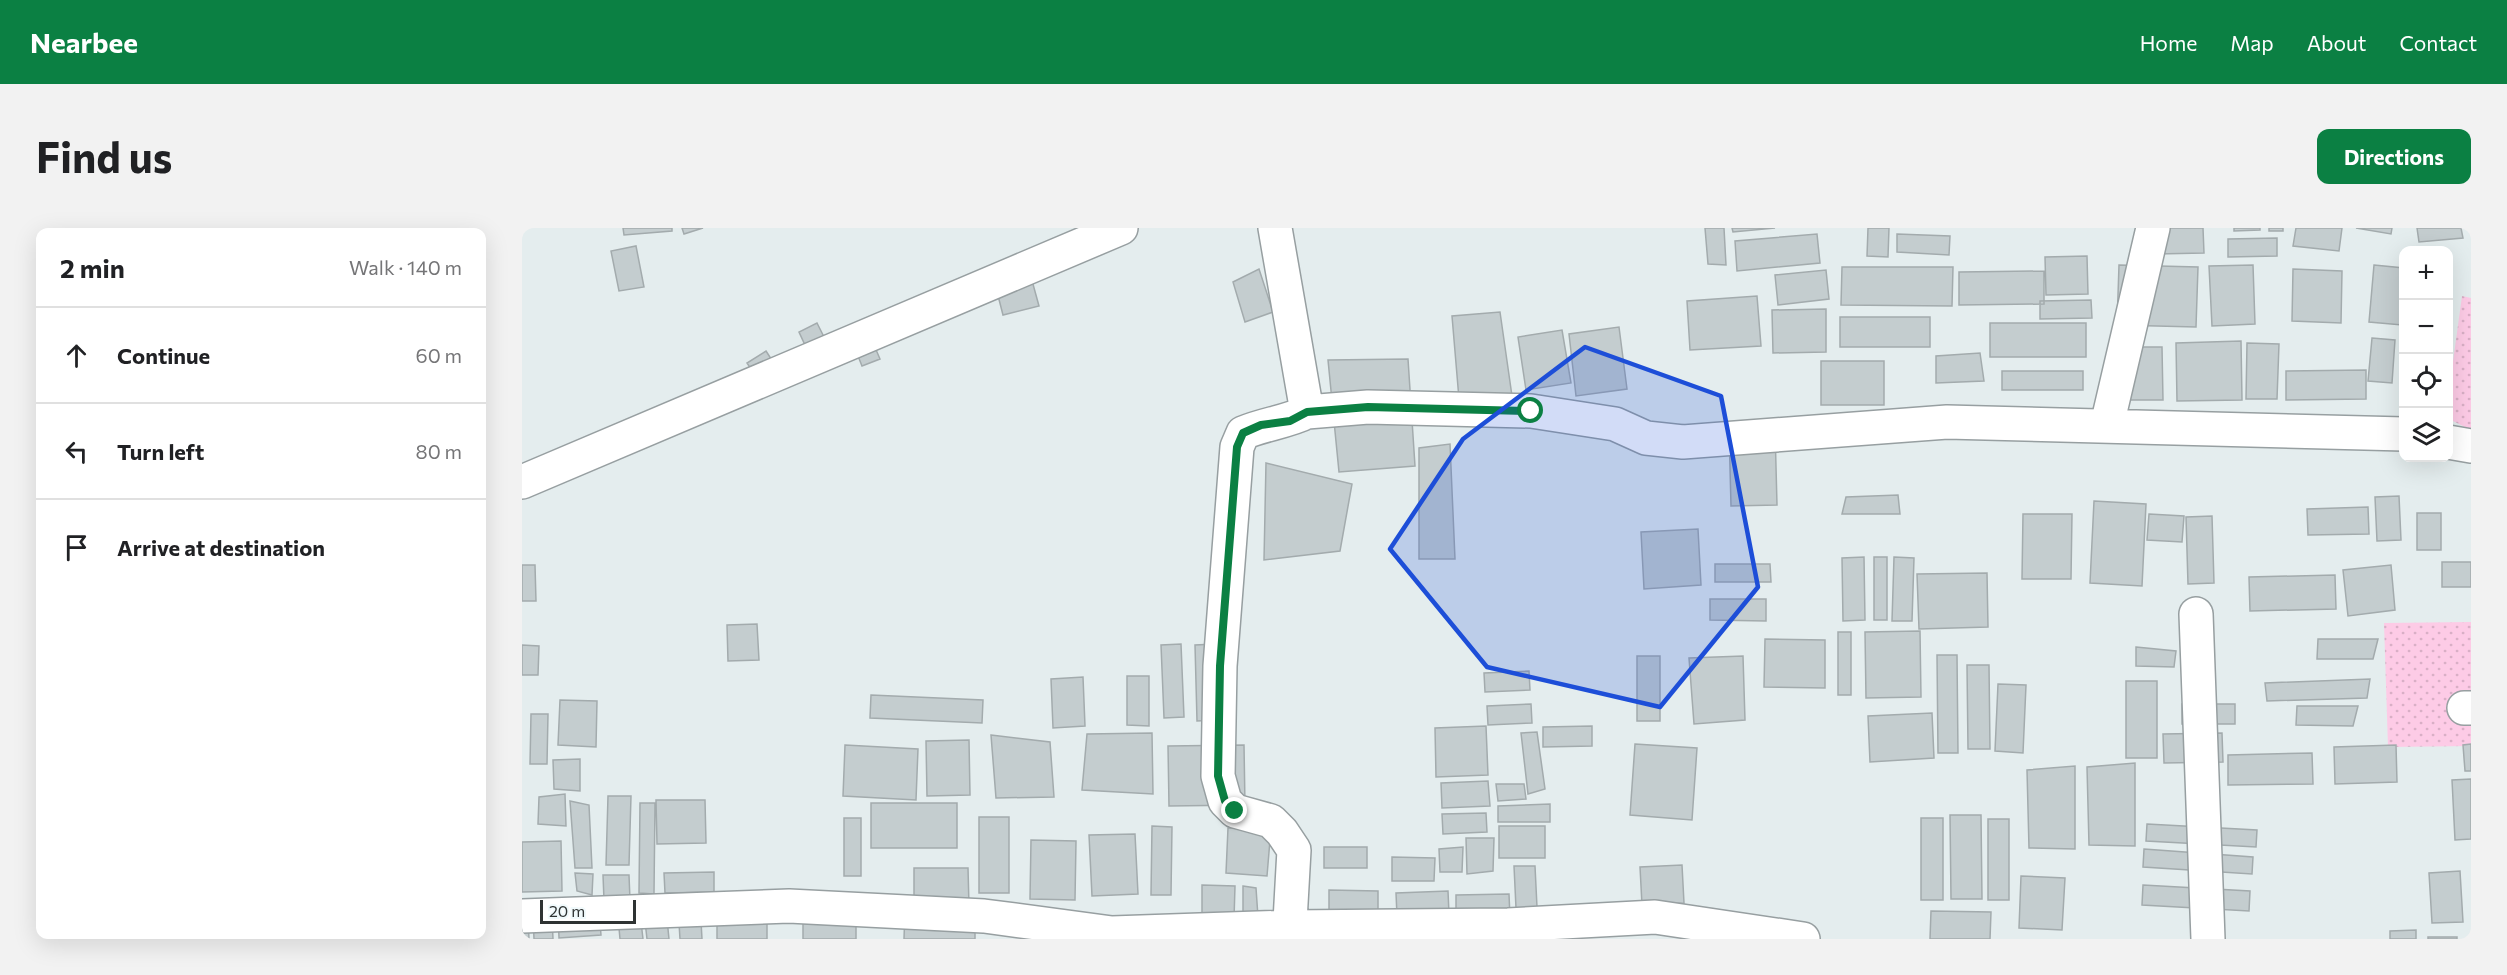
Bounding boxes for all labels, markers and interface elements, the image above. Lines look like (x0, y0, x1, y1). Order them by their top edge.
text: Nearbee (30, 25, 138, 59)
text: Home (2140, 30, 2197, 55)
text: Map (2230, 30, 2274, 55)
text: About (2307, 30, 2366, 55)
text: Contact (2399, 30, 2477, 55)
button: Directions (2317, 129, 2471, 184)
text: Find us (36, 130, 172, 182)
map controls (2399, 246, 2453, 462)
button: + (2399, 246, 2453, 300)
text: 2 min (60, 252, 125, 283)
text: Walk · 140 m (349, 255, 462, 279)
button: − (2399, 300, 2453, 354)
icon: ahead (60, 339, 93, 372)
text: Continue (117, 342, 210, 369)
text: 60 m (416, 343, 462, 367)
button: locate (2399, 354, 2453, 408)
route start (1517, 397, 1543, 423)
button: layers (2399, 408, 2453, 462)
icon: left (60, 435, 93, 468)
text: Turn left (117, 438, 204, 465)
text: 80 m (416, 439, 462, 463)
icon: arrive (60, 531, 93, 564)
text: Arrive at destination (117, 534, 325, 561)
route end (1221, 797, 1247, 823)
scale bar (540, 897, 636, 924)
text: 20 m (549, 901, 585, 920)

